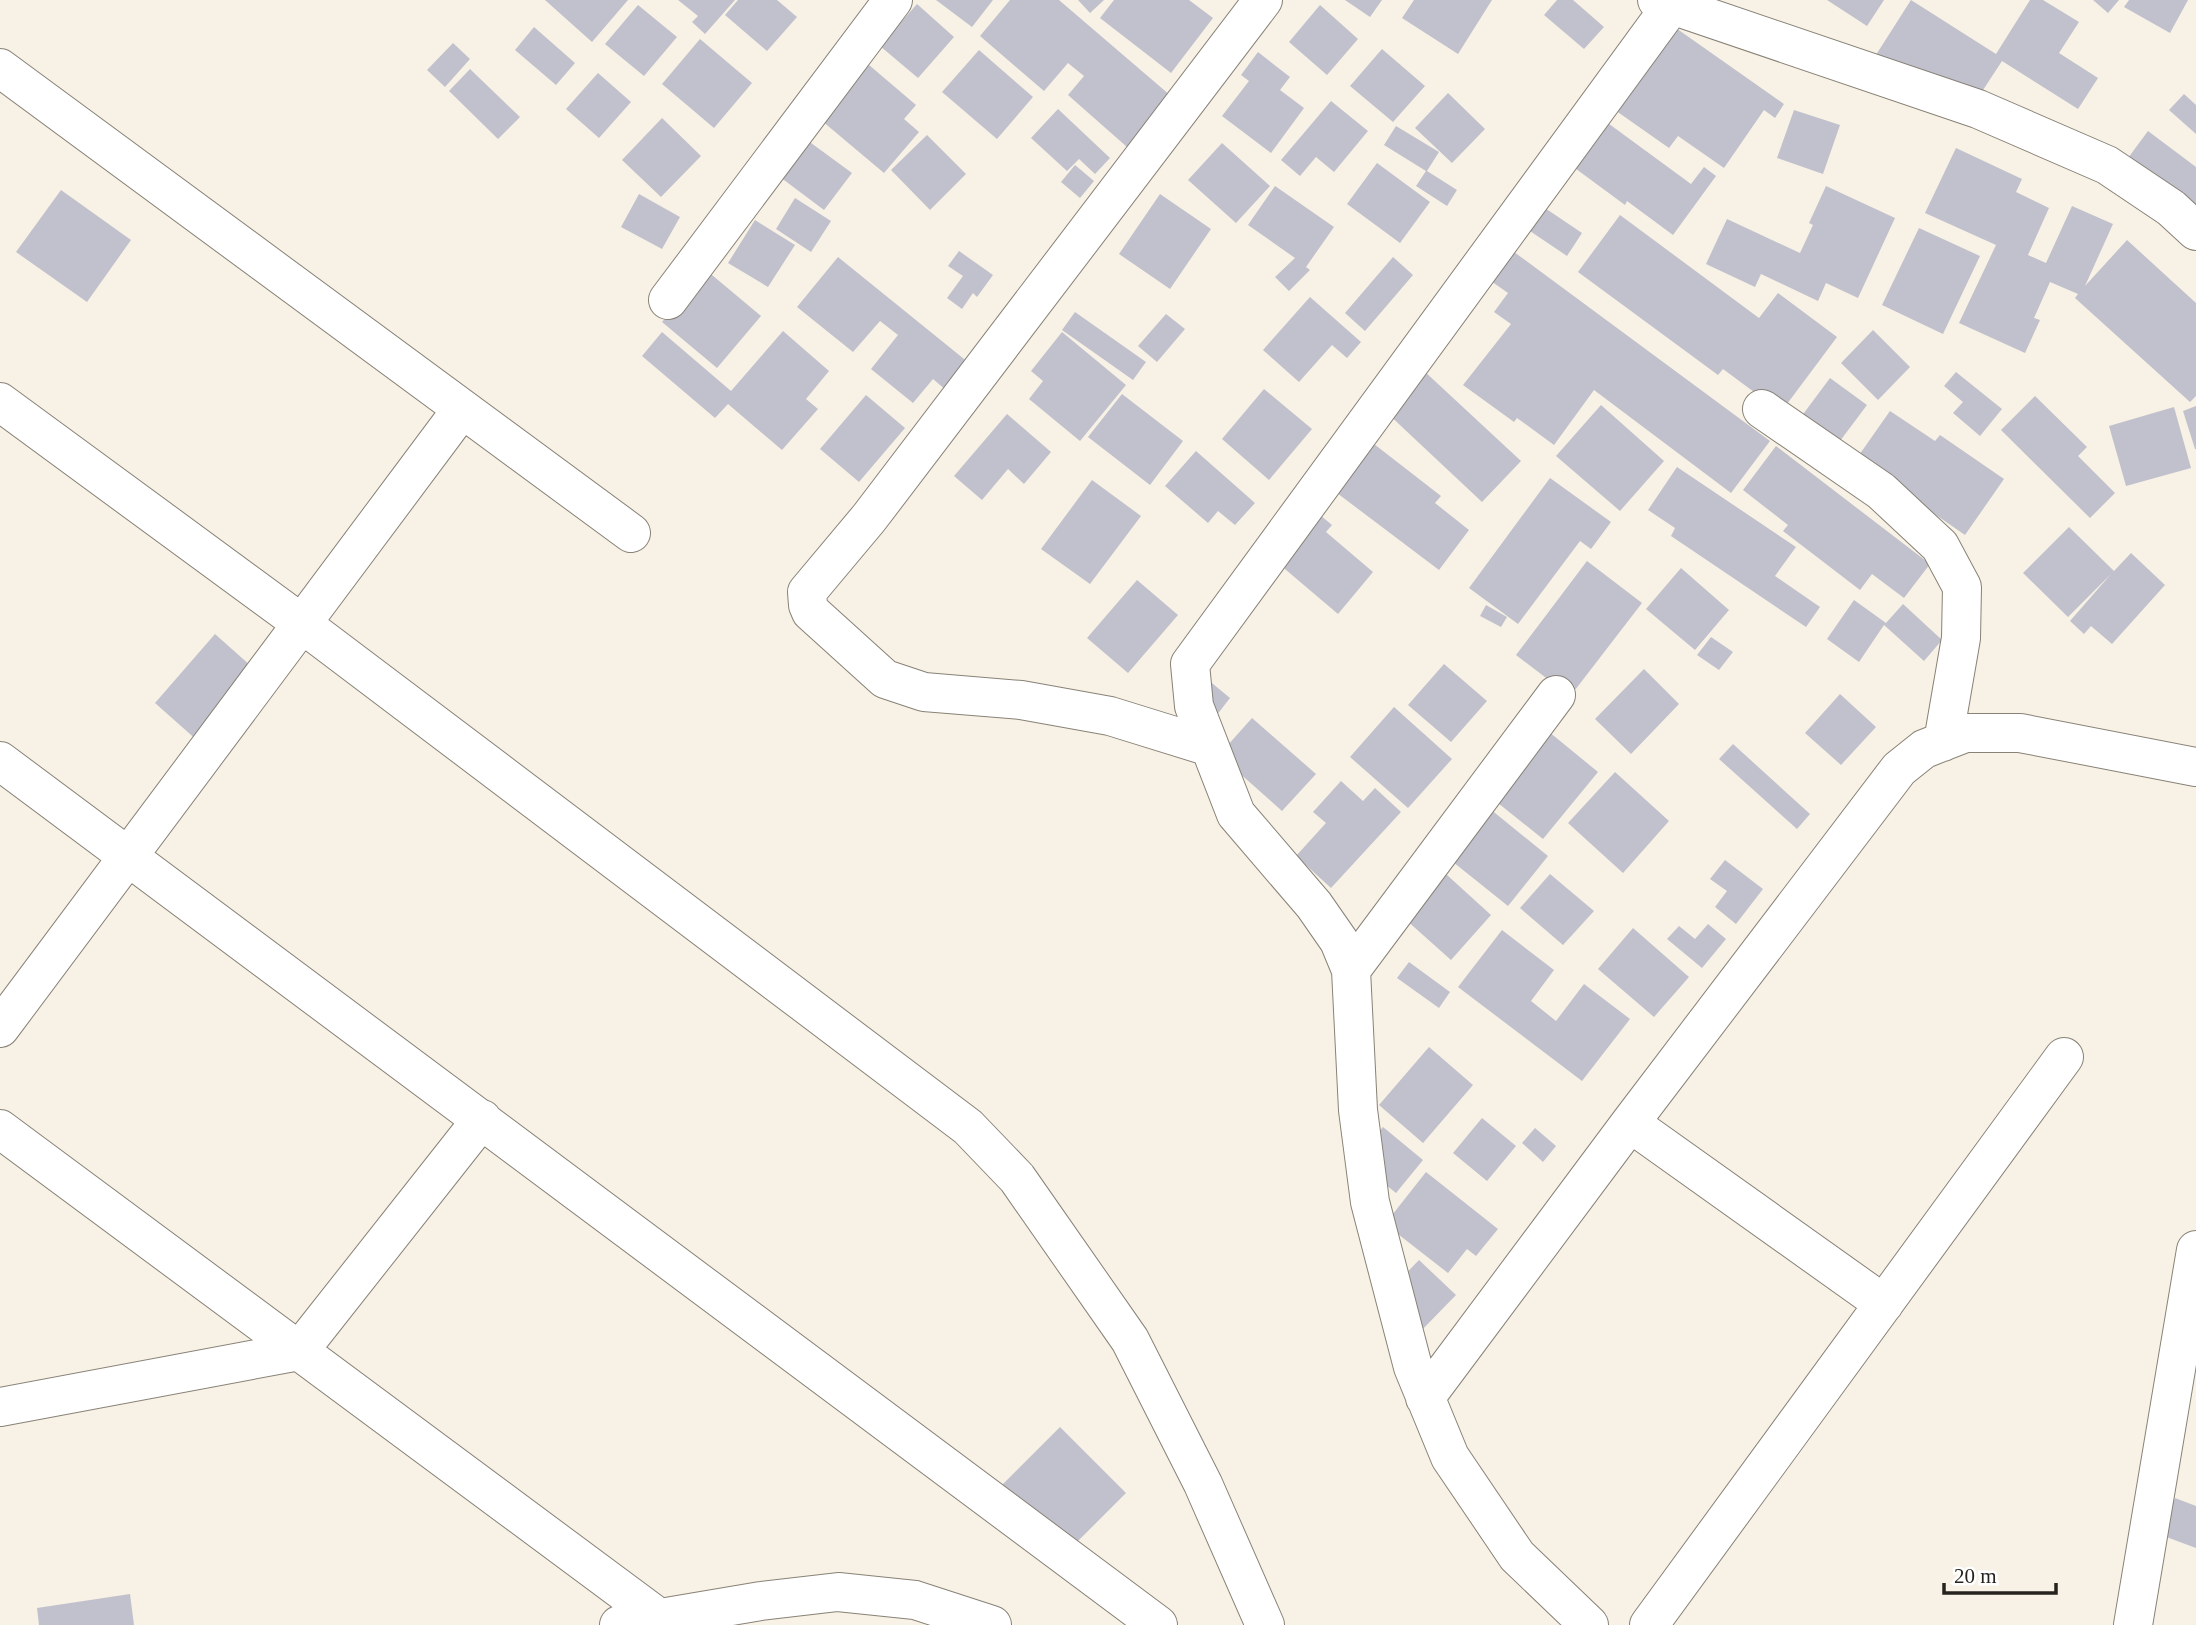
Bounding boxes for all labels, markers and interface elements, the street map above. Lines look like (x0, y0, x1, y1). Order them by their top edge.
scale bar (1944, 1552, 2056, 1596)
text: 20 m (1954, 1564, 1997, 1588)

